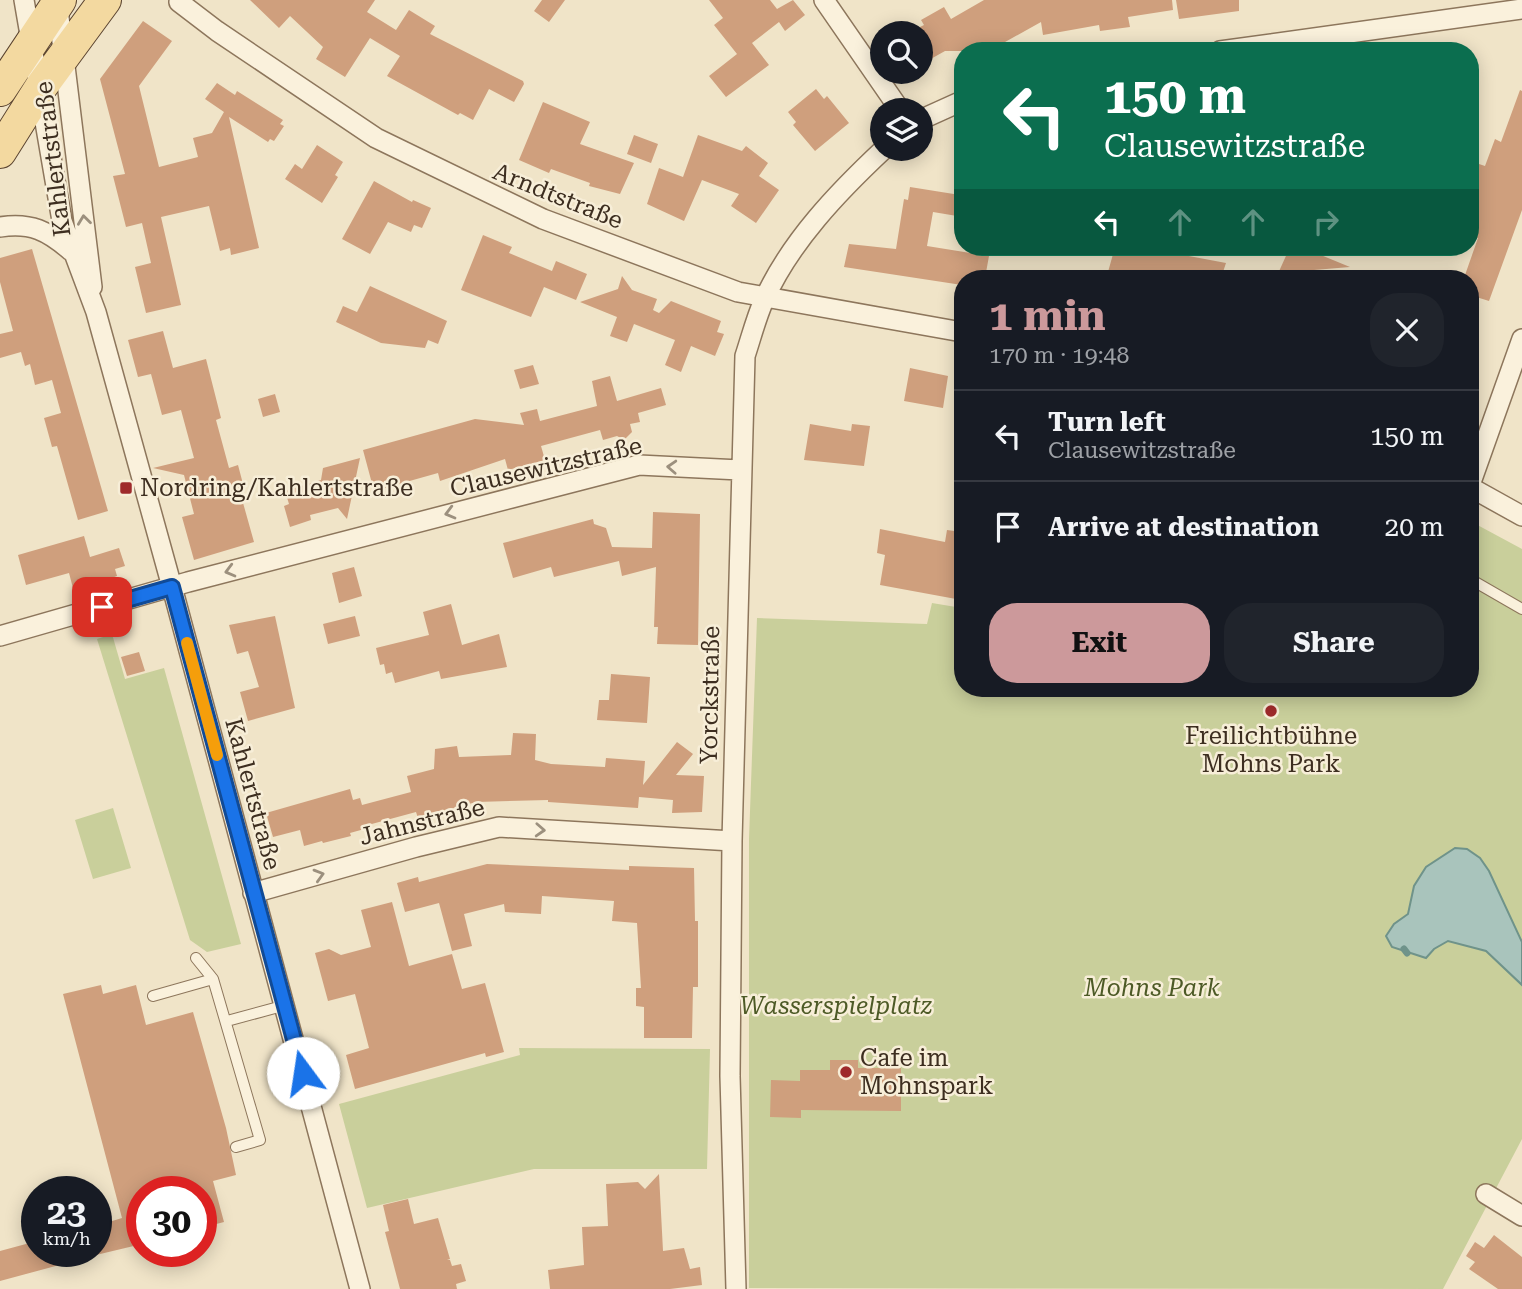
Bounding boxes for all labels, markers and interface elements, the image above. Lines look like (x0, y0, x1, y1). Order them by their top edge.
map controls (870, 21, 933, 161)
button: search (870, 21, 933, 84)
text: 150 m (1104, 68, 1246, 125)
icon: left (989, 70, 1080, 161)
street label: Kahlertstraße (30, 80, 76, 238)
button: layers (870, 98, 933, 161)
text: Clausewitzstraße (1104, 127, 1365, 165)
street label: Arndtstraße (489, 157, 627, 235)
icon: left (1088, 203, 1126, 241)
icon: ahead (1161, 203, 1199, 241)
icon: ahead (1234, 203, 1272, 241)
icon: right (1307, 203, 1345, 241)
one-way arrow (77, 214, 92, 226)
text: 1 min (989, 291, 1106, 340)
button: close (1370, 293, 1444, 367)
text: 170 m · 19:48 (989, 342, 1129, 369)
text: Turn left (1048, 407, 1166, 437)
icon: left (989, 417, 1027, 455)
text: 150 m (1370, 421, 1444, 451)
street label: Clausewitzstraße (447, 431, 645, 503)
text: Clausewitzstraße (1048, 437, 1236, 464)
one-way arrow (666, 460, 677, 475)
place label: Nordring/Kahlertstraße (140, 474, 413, 502)
marker: Nordring/Kahlertstraße (118, 480, 134, 496)
one-way arrow (445, 505, 457, 519)
icon: arrive (989, 508, 1027, 546)
text: Arrive at destination (1048, 512, 1319, 542)
text: 20 m (1385, 512, 1444, 542)
one-way arrow (225, 563, 237, 577)
pin (72, 577, 132, 637)
icon: arrive (83, 588, 121, 626)
button: Exit (989, 603, 1210, 683)
button: Share (1224, 603, 1444, 683)
street label: Yorckstraße (695, 626, 725, 764)
marker: Freilichtbühne Mohns Park (1263, 703, 1279, 719)
street label: Kahlertstraße (219, 715, 287, 873)
place label: Freilichtbühne Mohns Park (1185, 722, 1357, 778)
street label: Jahnstraße (356, 793, 488, 851)
one-way arrow (535, 822, 546, 837)
one-way arrow (313, 868, 325, 883)
park label: Mohns Park (1083, 974, 1220, 1002)
park label: Wasserspielplatz (740, 992, 932, 1020)
position arrow (266, 1036, 340, 1110)
place label: Cafe im Mohnspark (860, 1044, 993, 1100)
marker: Cafe im Mohnspark (838, 1064, 854, 1080)
speed limit sign: 30 (126, 1176, 217, 1267)
text: 23 (47, 1192, 86, 1233)
text: km/h (42, 1228, 91, 1249)

